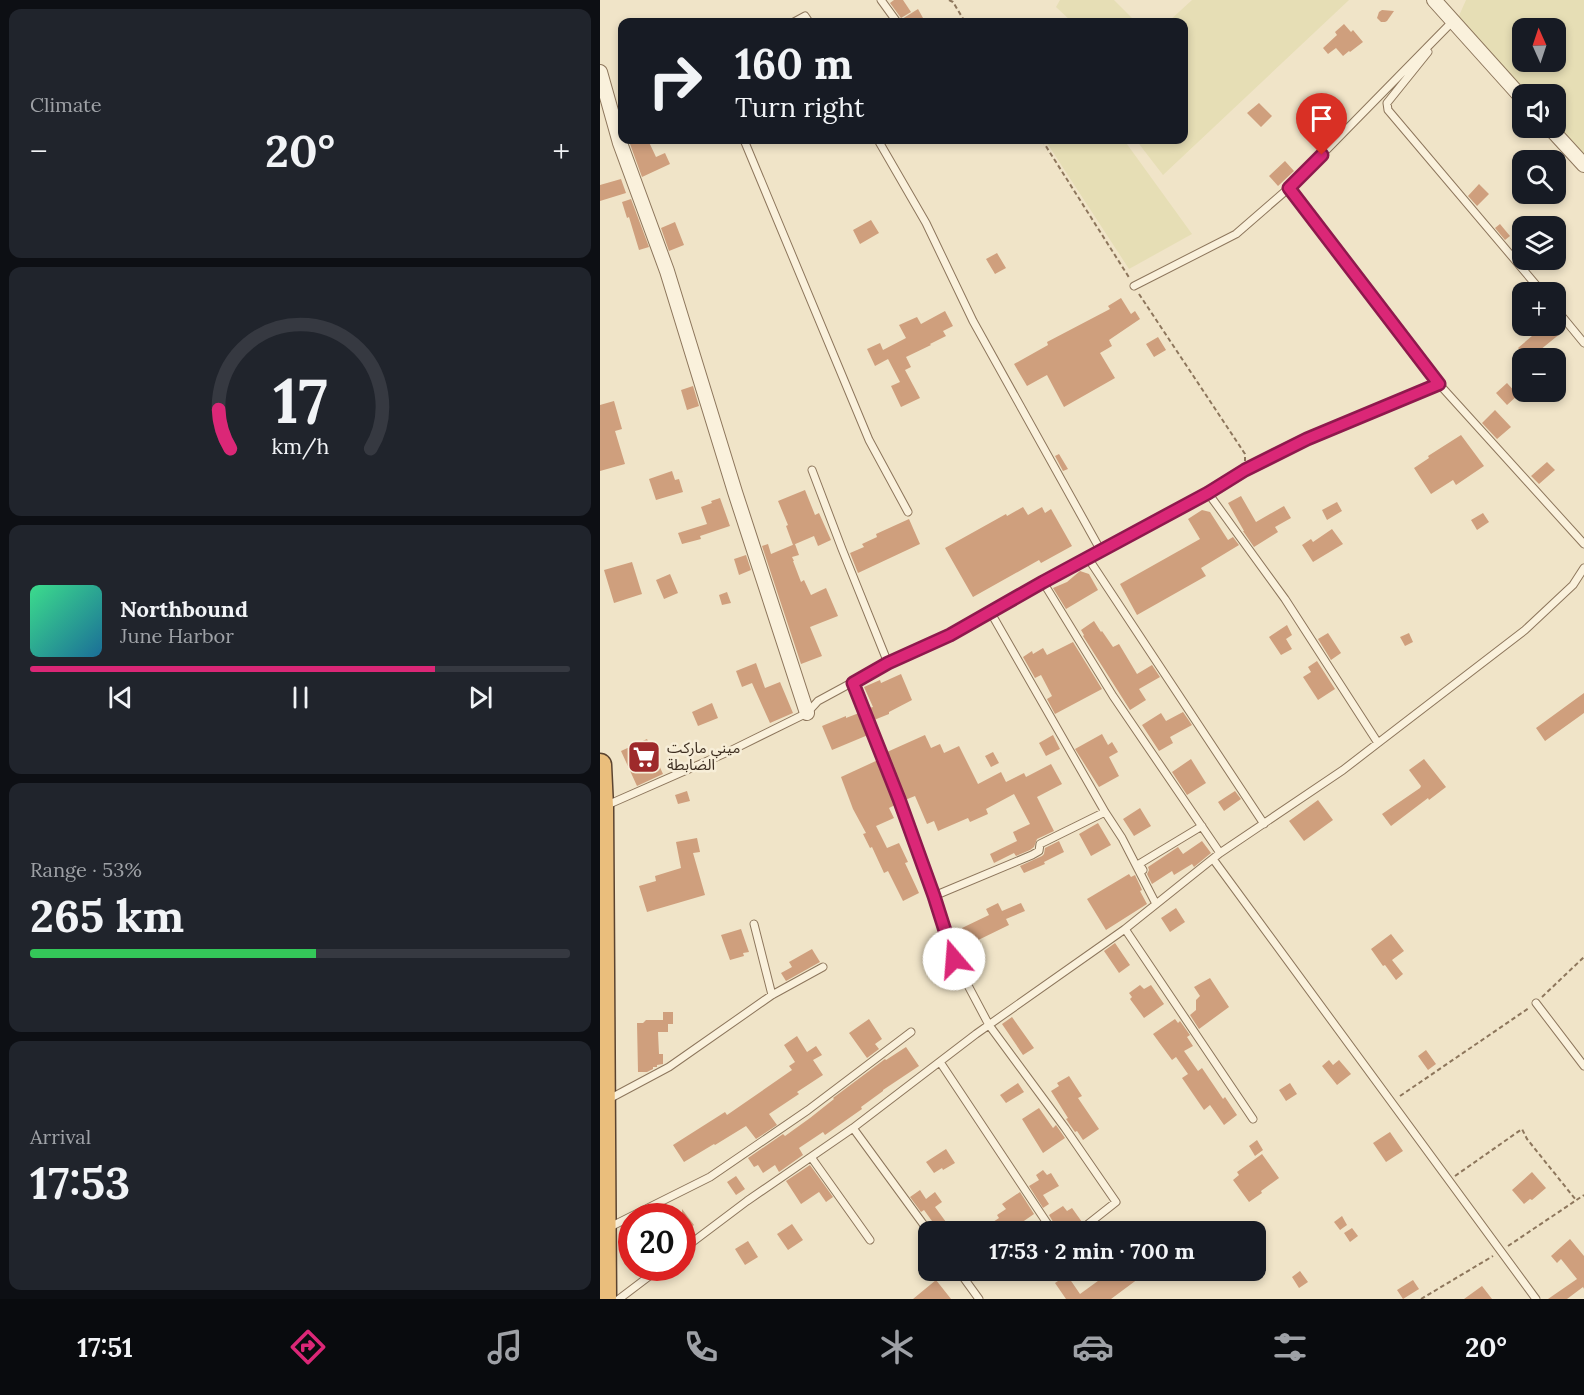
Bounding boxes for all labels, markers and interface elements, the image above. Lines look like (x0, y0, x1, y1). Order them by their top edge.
north arrow (1512, 18, 1566, 72)
map controls (1512, 18, 1566, 402)
text: 160 m (735, 37, 853, 91)
icon: right (636, 42, 714, 120)
button: sound (1512, 84, 1566, 138)
text: Turn right (735, 90, 864, 124)
text: Climate (30, 92, 102, 117)
pin (1296, 93, 1347, 155)
icon: arrive (1305, 102, 1338, 135)
text: 20° (265, 122, 335, 179)
text: − (30, 130, 48, 172)
text: + (552, 130, 570, 172)
button: search (1512, 150, 1566, 204)
button: layers (1512, 216, 1566, 270)
button: + (1512, 282, 1566, 336)
button: − (1512, 348, 1566, 402)
text: 17 (273, 360, 327, 440)
text: km/h (271, 432, 329, 460)
text: Northbound (120, 595, 248, 623)
text: June Harbor (120, 623, 234, 648)
icon: previous (104, 681, 137, 714)
icon: pause (284, 681, 317, 714)
icon: next (464, 681, 497, 714)
place label: ميني ماركت الضابطة (667, 738, 740, 774)
supermarket icon: ميني ماركت الضابطة (626, 739, 662, 775)
text: Range · 53% (30, 857, 142, 882)
text: 265 km (30, 887, 184, 944)
position arrow (922, 927, 986, 991)
text: Arrival (30, 1124, 91, 1149)
text: 17:53 (30, 1154, 130, 1211)
speed limit sign: 20 (618, 1203, 696, 1281)
text: 17:53 · 2 min · 700 m (989, 1237, 1195, 1265)
icon: directions (287, 1326, 329, 1368)
icon: music (484, 1326, 526, 1368)
icon: phone (680, 1326, 722, 1368)
icon: climate (876, 1326, 918, 1368)
icon: car (1072, 1326, 1114, 1368)
icon: filters (1269, 1326, 1311, 1368)
text: 17:51 (77, 1330, 133, 1364)
text: 20° (1465, 1330, 1507, 1364)

